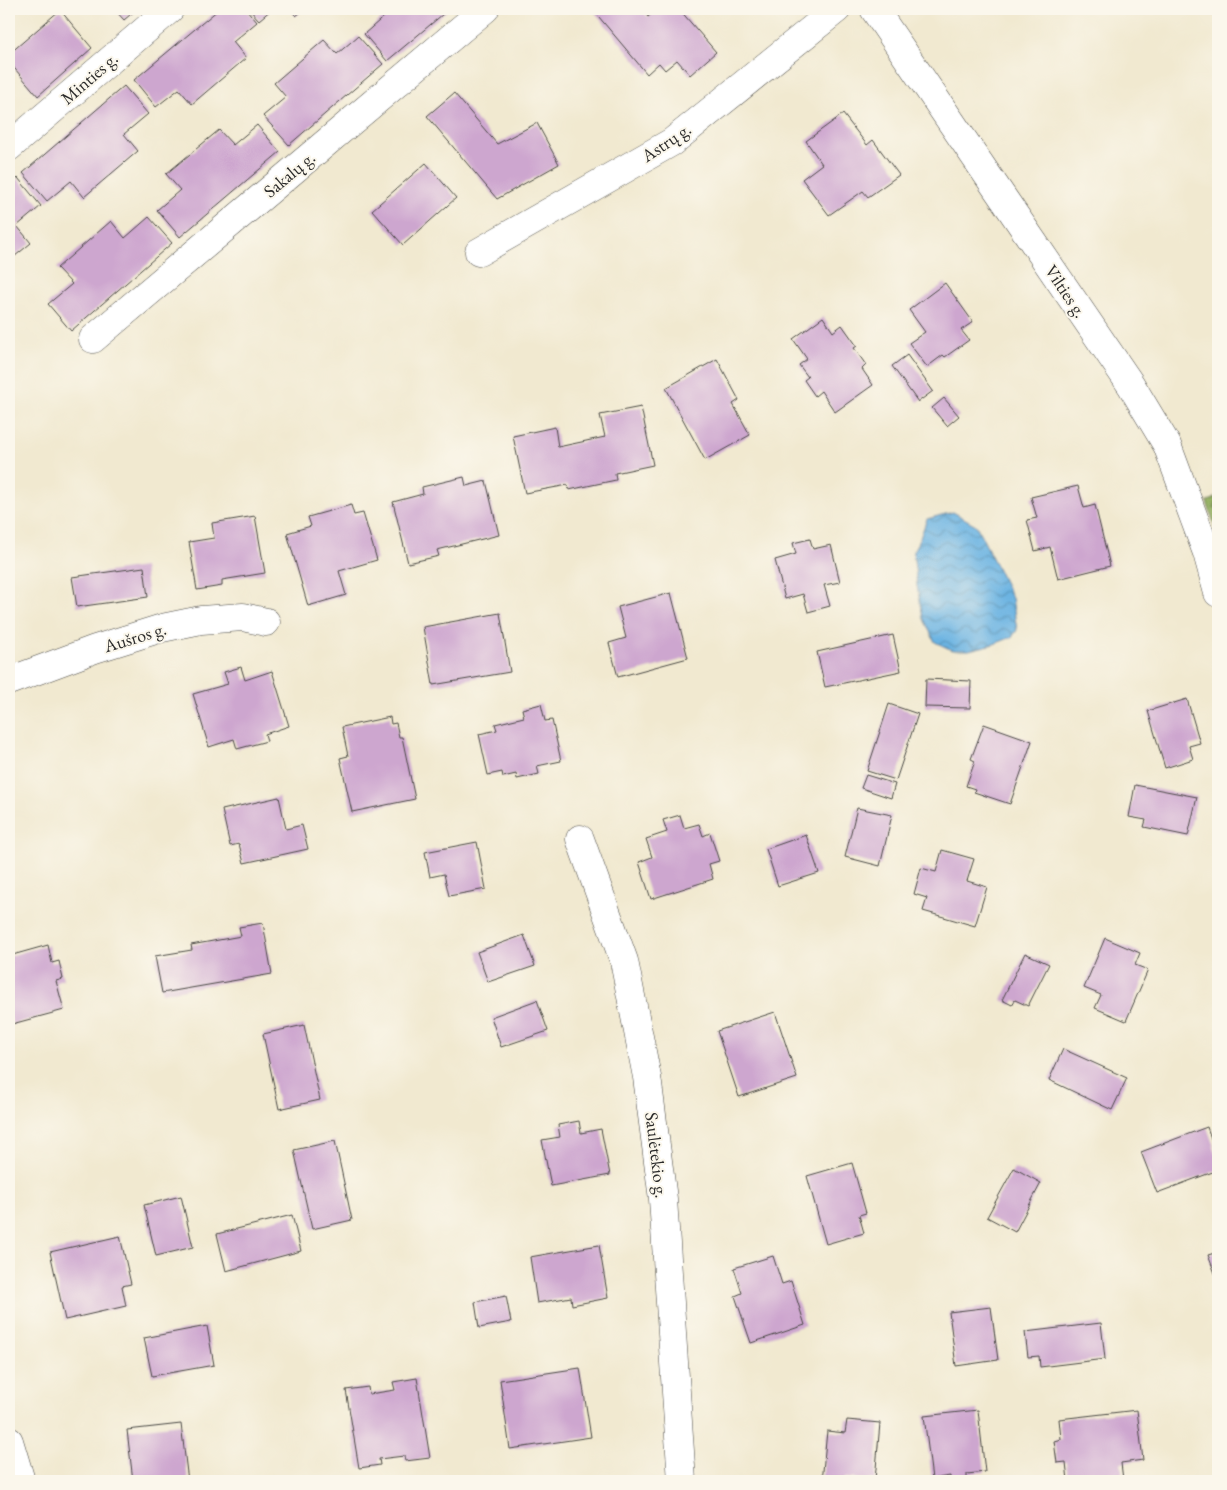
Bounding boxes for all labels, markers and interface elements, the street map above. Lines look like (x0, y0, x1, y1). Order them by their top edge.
street label: Minties g. (56, 47, 122, 109)
street label: Astrų g. (636, 117, 695, 167)
street label: Sakalų g. (258, 146, 320, 202)
street label: Vilties g. (1040, 260, 1092, 322)
street label: Aušros g. (100, 617, 169, 658)
street label: Saulėtekio g. (640, 1111, 674, 1199)

